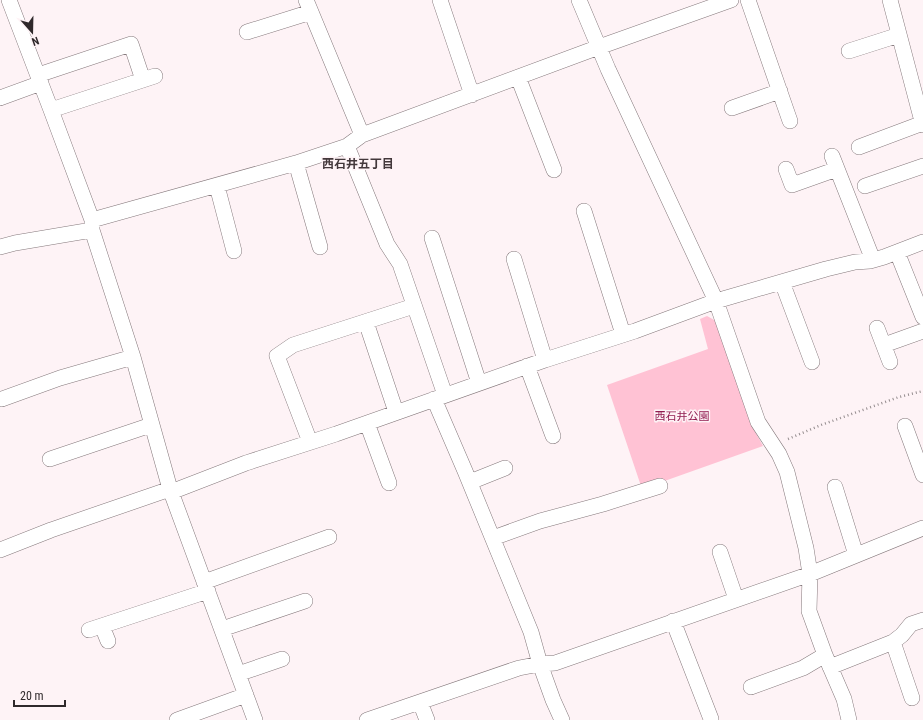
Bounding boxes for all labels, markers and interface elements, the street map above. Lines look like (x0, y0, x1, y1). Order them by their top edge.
north arrow (12, 12, 52, 52)
text: N (30, 34, 41, 48)
district label: 西石井五丁目 (322, 157, 394, 171)
park label: 西石井公園 (655, 410, 710, 423)
scale bar (14, 682, 65, 708)
text: 20 m (20, 689, 44, 703)

